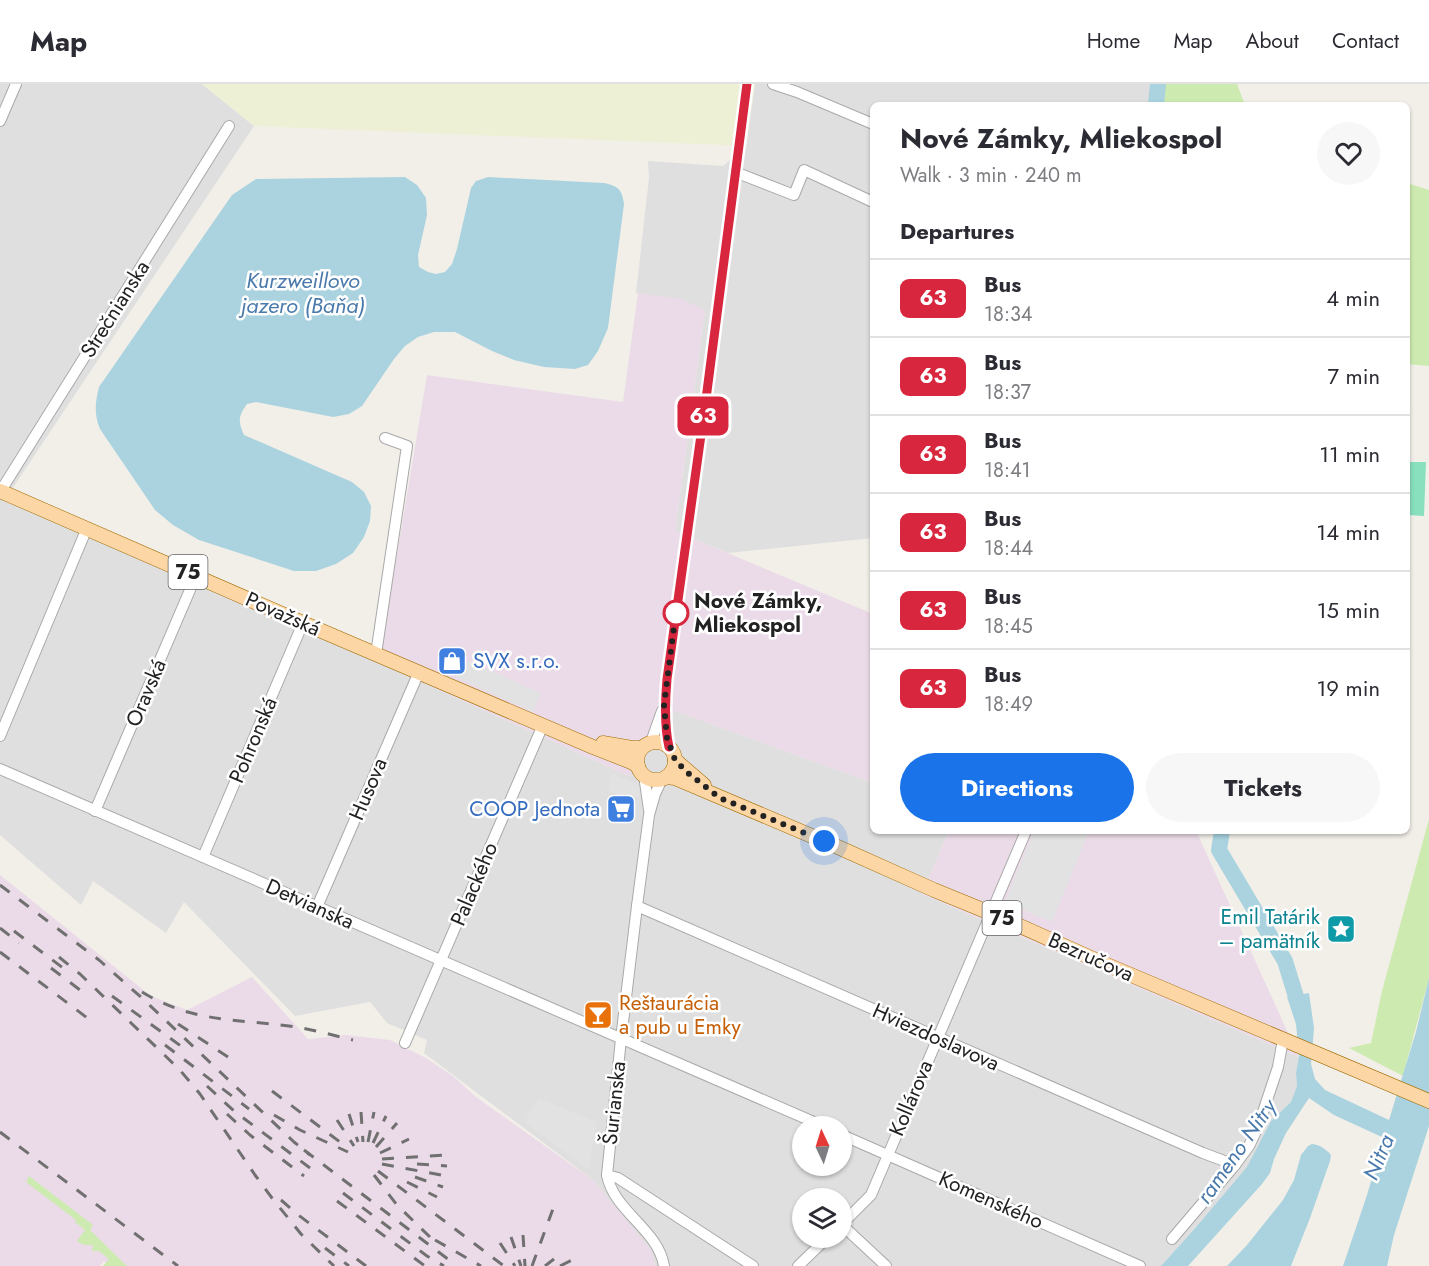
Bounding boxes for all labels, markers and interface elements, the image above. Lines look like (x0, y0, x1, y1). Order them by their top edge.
text: Map (30, 21, 87, 62)
text: Home (1087, 26, 1140, 56)
text: Map (1173, 26, 1213, 56)
text: About (1246, 26, 1299, 56)
text: Contact (1332, 26, 1399, 56)
text: Nové Zámky, Mliekospol (900, 118, 1222, 159)
button: heart (1317, 122, 1380, 185)
text: Walk · 3 min · 240 m (900, 161, 1082, 190)
text: Departures (900, 215, 1014, 247)
street label: Strečnianska (73, 255, 157, 363)
water label: Kurzweillovo jazero (Baňa) (238, 264, 365, 321)
text: Bus (984, 268, 1021, 300)
text: 4 min (1326, 282, 1380, 314)
text: 63 (919, 283, 947, 313)
text: 18:34 (984, 300, 1033, 329)
text: Bus (984, 346, 1021, 378)
text: 7 min (1327, 360, 1380, 392)
text: 63 (919, 361, 947, 391)
text: 18:37 (984, 378, 1031, 407)
line badge: 63 (676, 396, 730, 436)
text: 63 (689, 401, 717, 431)
text: Bus (984, 424, 1021, 456)
text: 11 min (1319, 438, 1380, 470)
text: 63 (919, 439, 947, 469)
text: 18:41 (984, 456, 1031, 485)
text: Bus (984, 502, 1021, 534)
text: 14 min (1316, 516, 1380, 548)
text: 63 (919, 517, 947, 547)
text: 18:44 (984, 534, 1033, 563)
road number: 75 (168, 555, 207, 589)
text: Bus (984, 580, 1021, 612)
street label: Považská (241, 584, 325, 644)
place label: Nové Zámky, Mliekospol (694, 586, 822, 640)
text: 15 min (1317, 594, 1380, 626)
text: 63 (919, 595, 947, 625)
marker: Nové Zámky, Mliekospol (663, 600, 689, 626)
text: 18:45 (984, 612, 1033, 641)
shop icon: SVX s.r.o. (436, 645, 468, 677)
place label: SVX s.r.o. (473, 646, 560, 676)
street label: Oravská (118, 654, 174, 732)
text: Bus (984, 658, 1021, 690)
text: 19 min (1316, 672, 1380, 704)
text: 63 (919, 673, 947, 703)
text: 18:49 (984, 690, 1033, 719)
street label: Pohronská (221, 692, 285, 788)
street label: Husova (341, 753, 395, 825)
button: Directions (900, 753, 1134, 822)
button: Tickets (1146, 753, 1380, 822)
supermarket icon: COOP Jednota (605, 793, 637, 825)
place label: COOP Jednota (469, 794, 600, 824)
your location (809, 826, 839, 856)
street label: Palackého (443, 838, 505, 930)
street label: Detvianska (261, 871, 359, 937)
road number: 75 (982, 901, 1022, 935)
place label: Emil Tatárik – pamätník (1219, 902, 1321, 956)
place icon: Emil Tatárik – pamätník (1325, 913, 1357, 945)
street label: Bezručova (1043, 925, 1139, 989)
place label: Reštaurácia a pub u Emky (619, 988, 741, 1042)
street label: Hviezdoslavova (868, 996, 1004, 1078)
bar icon: Reštaurácia a pub u Emky (582, 999, 614, 1031)
street label: Kollárova (882, 1055, 940, 1141)
street label: Šurianska (595, 1060, 633, 1146)
water label: rameno Nitry (1188, 1091, 1285, 1210)
north arrow (792, 1116, 852, 1176)
map controls (792, 1116, 852, 1248)
water label: Nitra (1354, 1129, 1402, 1185)
street label: Komenského (934, 1164, 1048, 1236)
button: layers (792, 1188, 852, 1248)

